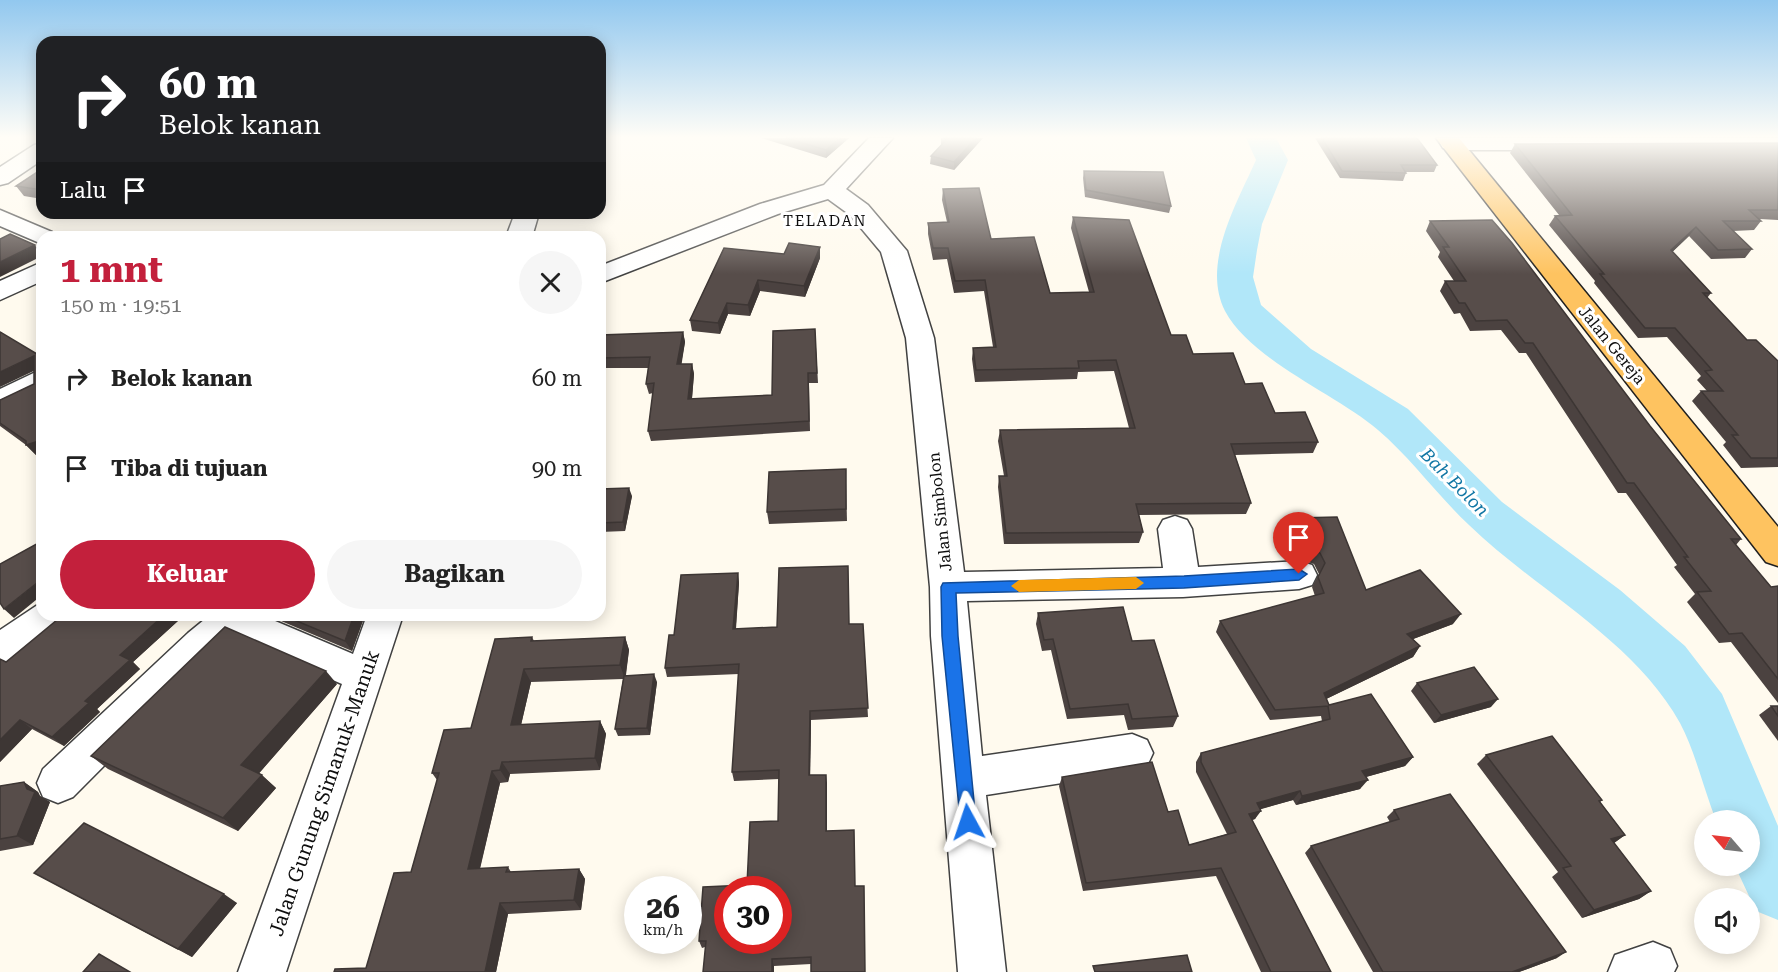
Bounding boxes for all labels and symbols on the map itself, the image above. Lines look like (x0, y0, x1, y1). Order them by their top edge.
district label: TELADAN (783, 212, 867, 230)
street label: Jalan Gereja (1575, 302, 1650, 388)
water label: Bah Bolon (1416, 443, 1494, 521)
street label: Jalan Simbolon (924, 451, 956, 573)
pin (1273, 512, 1324, 574)
street label: Jalan Gunung Simanuk-Manuk (264, 647, 384, 939)
position arrow (936, 790, 1000, 854)
north arrow (1694, 810, 1760, 876)
speed limit sign: 30 (714, 876, 792, 954)

